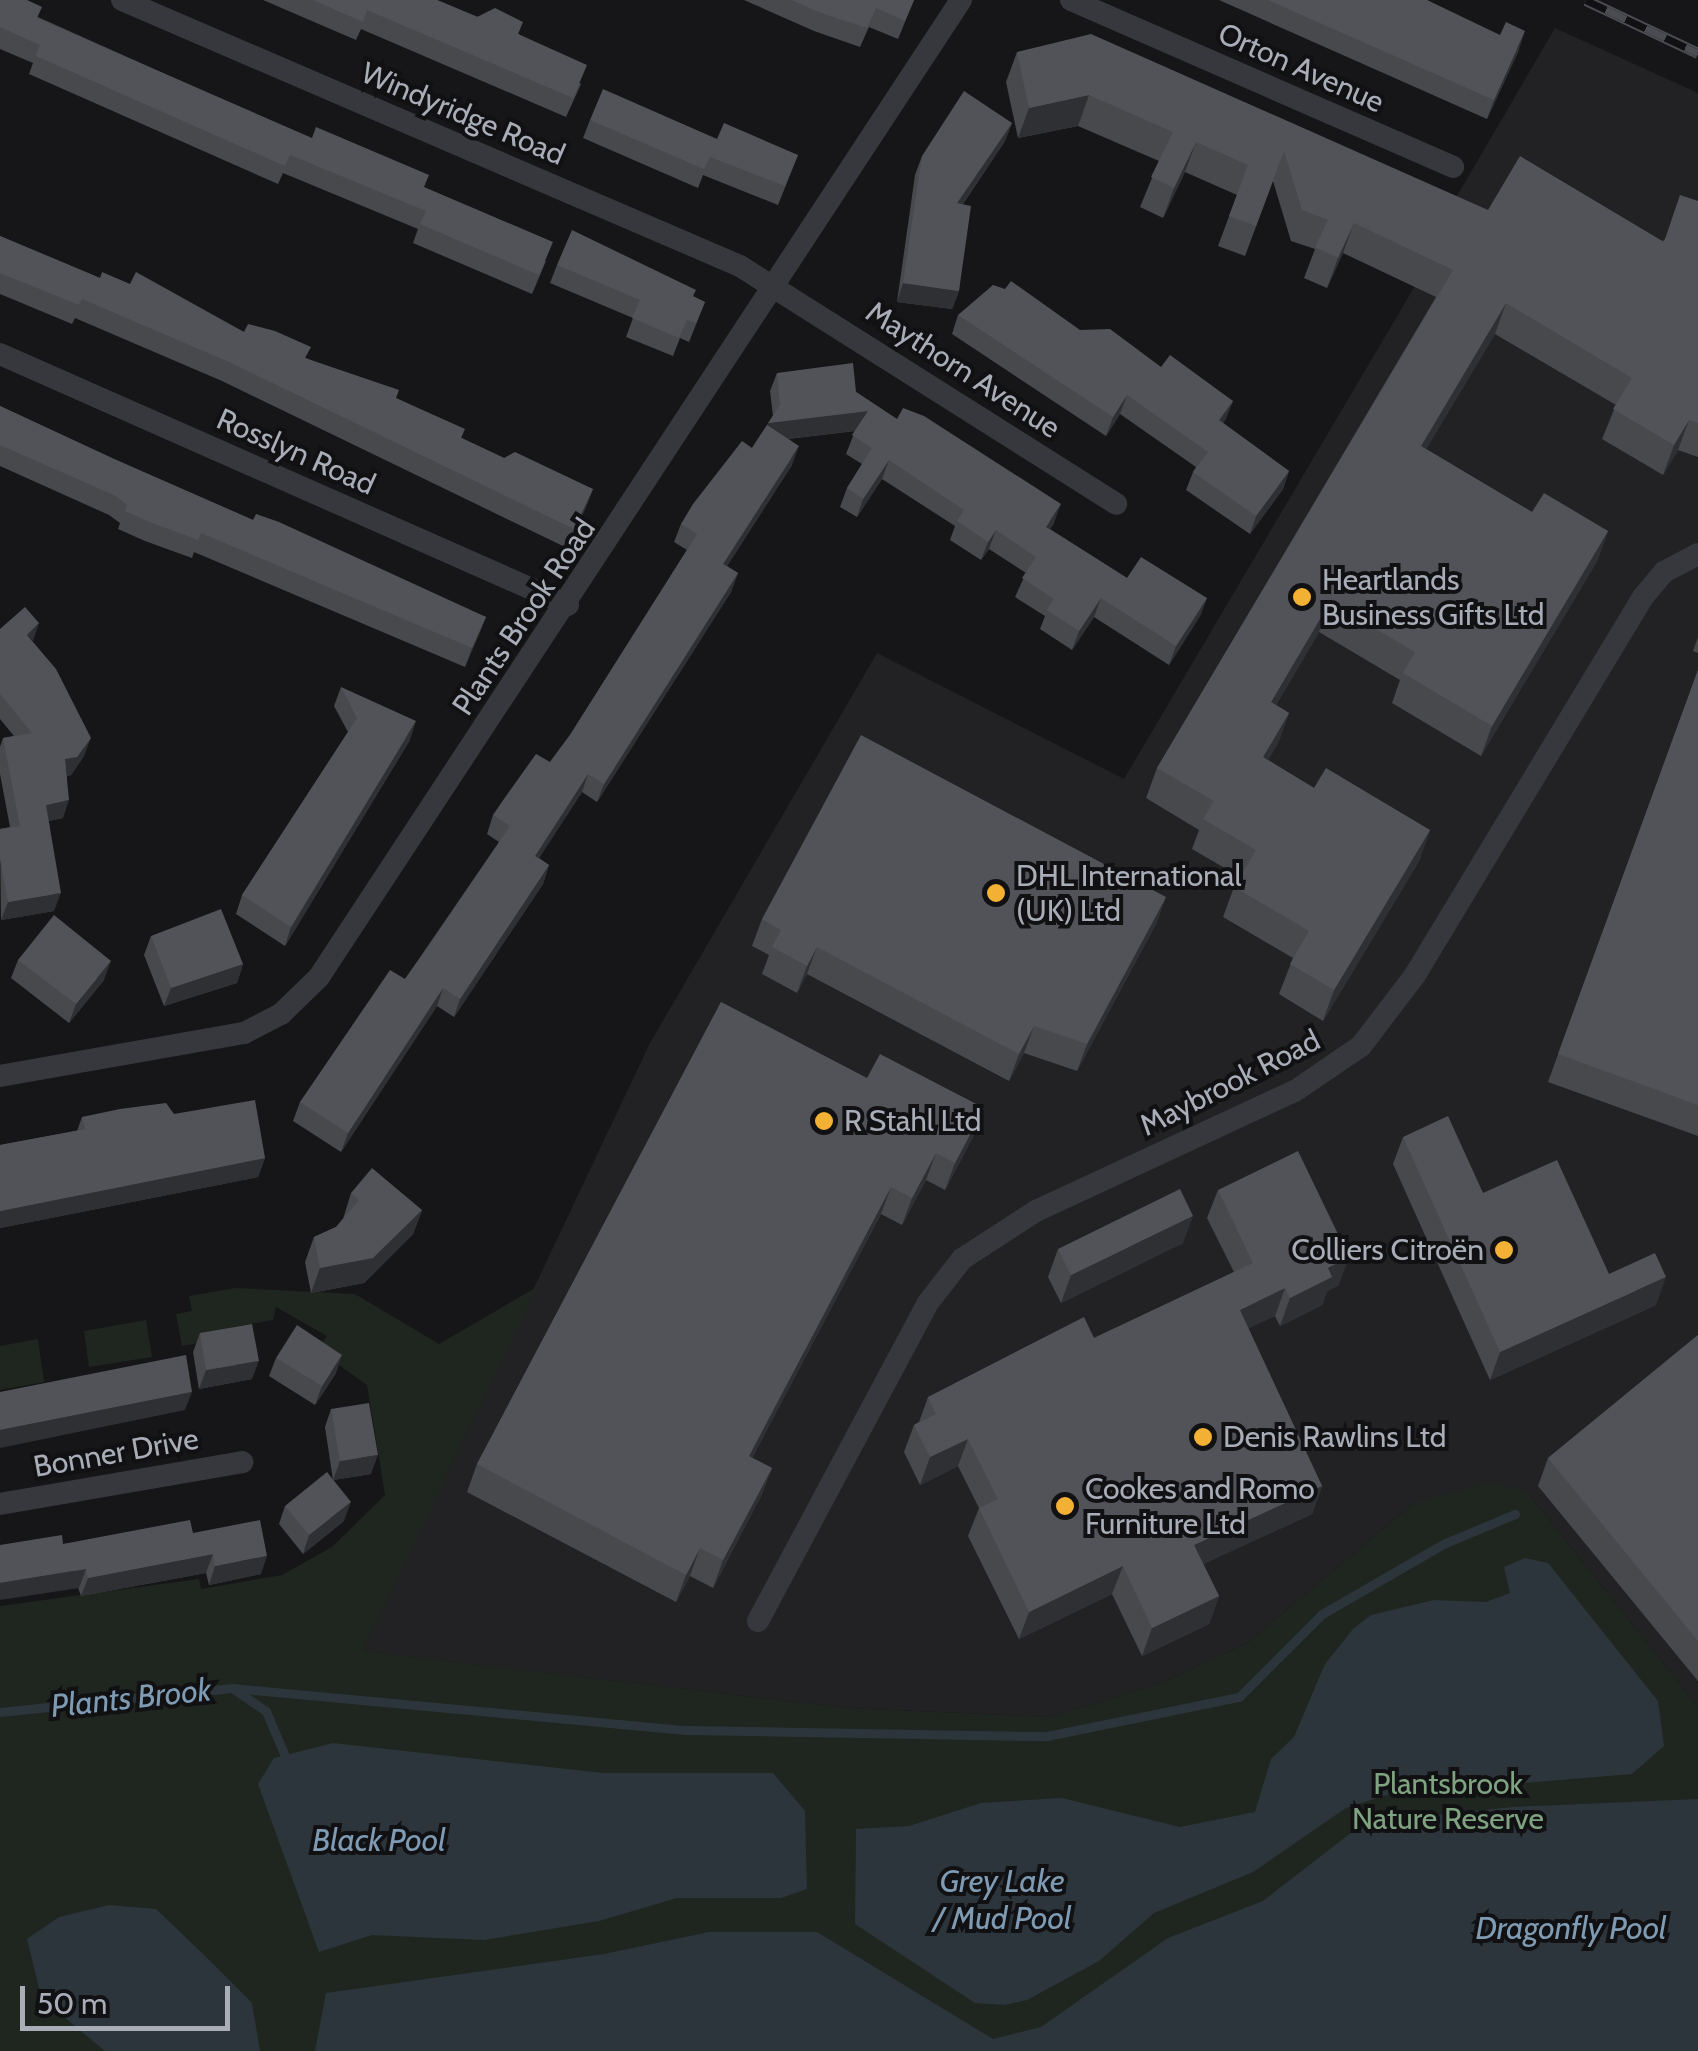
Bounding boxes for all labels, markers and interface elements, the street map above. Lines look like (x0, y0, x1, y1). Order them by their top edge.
street label: Orton Avenue (1213, 15, 1389, 121)
street label: Windyridge Road (356, 55, 570, 173)
street label: Maythorn Avenue (859, 294, 1067, 446)
street label: Rosslyn Road (211, 401, 381, 503)
street label: Plants Brook Road (445, 512, 603, 722)
place label: Heartlands Business Gifts Ltd (1322, 562, 1544, 632)
marker: Heartlands Business Gifts Ltd (1291, 586, 1313, 608)
place label: DHL International (UK) Ltd (1016, 858, 1242, 928)
marker: DHL International (UK) Ltd (985, 882, 1007, 904)
street label: Maybrook Road (1134, 1022, 1326, 1144)
place label: R Stahl Ltd (844, 1103, 981, 1139)
marker: R Stahl Ltd (813, 1110, 835, 1132)
place label: Colliers Citroën (1291, 1232, 1484, 1268)
marker: Colliers Citroën (1493, 1239, 1515, 1261)
place label: Denis Rawlins Ltd (1223, 1419, 1446, 1455)
street label: Bonner Drive (31, 1421, 201, 1485)
marker: Denis Rawlins Ltd (1192, 1426, 1214, 1448)
place label: Cookes and Romo Furniture Ltd (1085, 1471, 1315, 1542)
marker: Cookes and Romo Furniture Ltd (1054, 1495, 1076, 1517)
water label: Plants Brook (49, 1670, 213, 1726)
park label: Plantsbrook Nature Reserve (1352, 1766, 1544, 1836)
water label: Black Pool (312, 1821, 446, 1859)
water label: Grey Lake / Mud Pool (932, 1863, 1072, 1938)
water label: Dragonfly Pool (1475, 1909, 1667, 1947)
scale bar (25, 1966, 235, 2028)
text: 50 m (37, 1985, 107, 2022)

